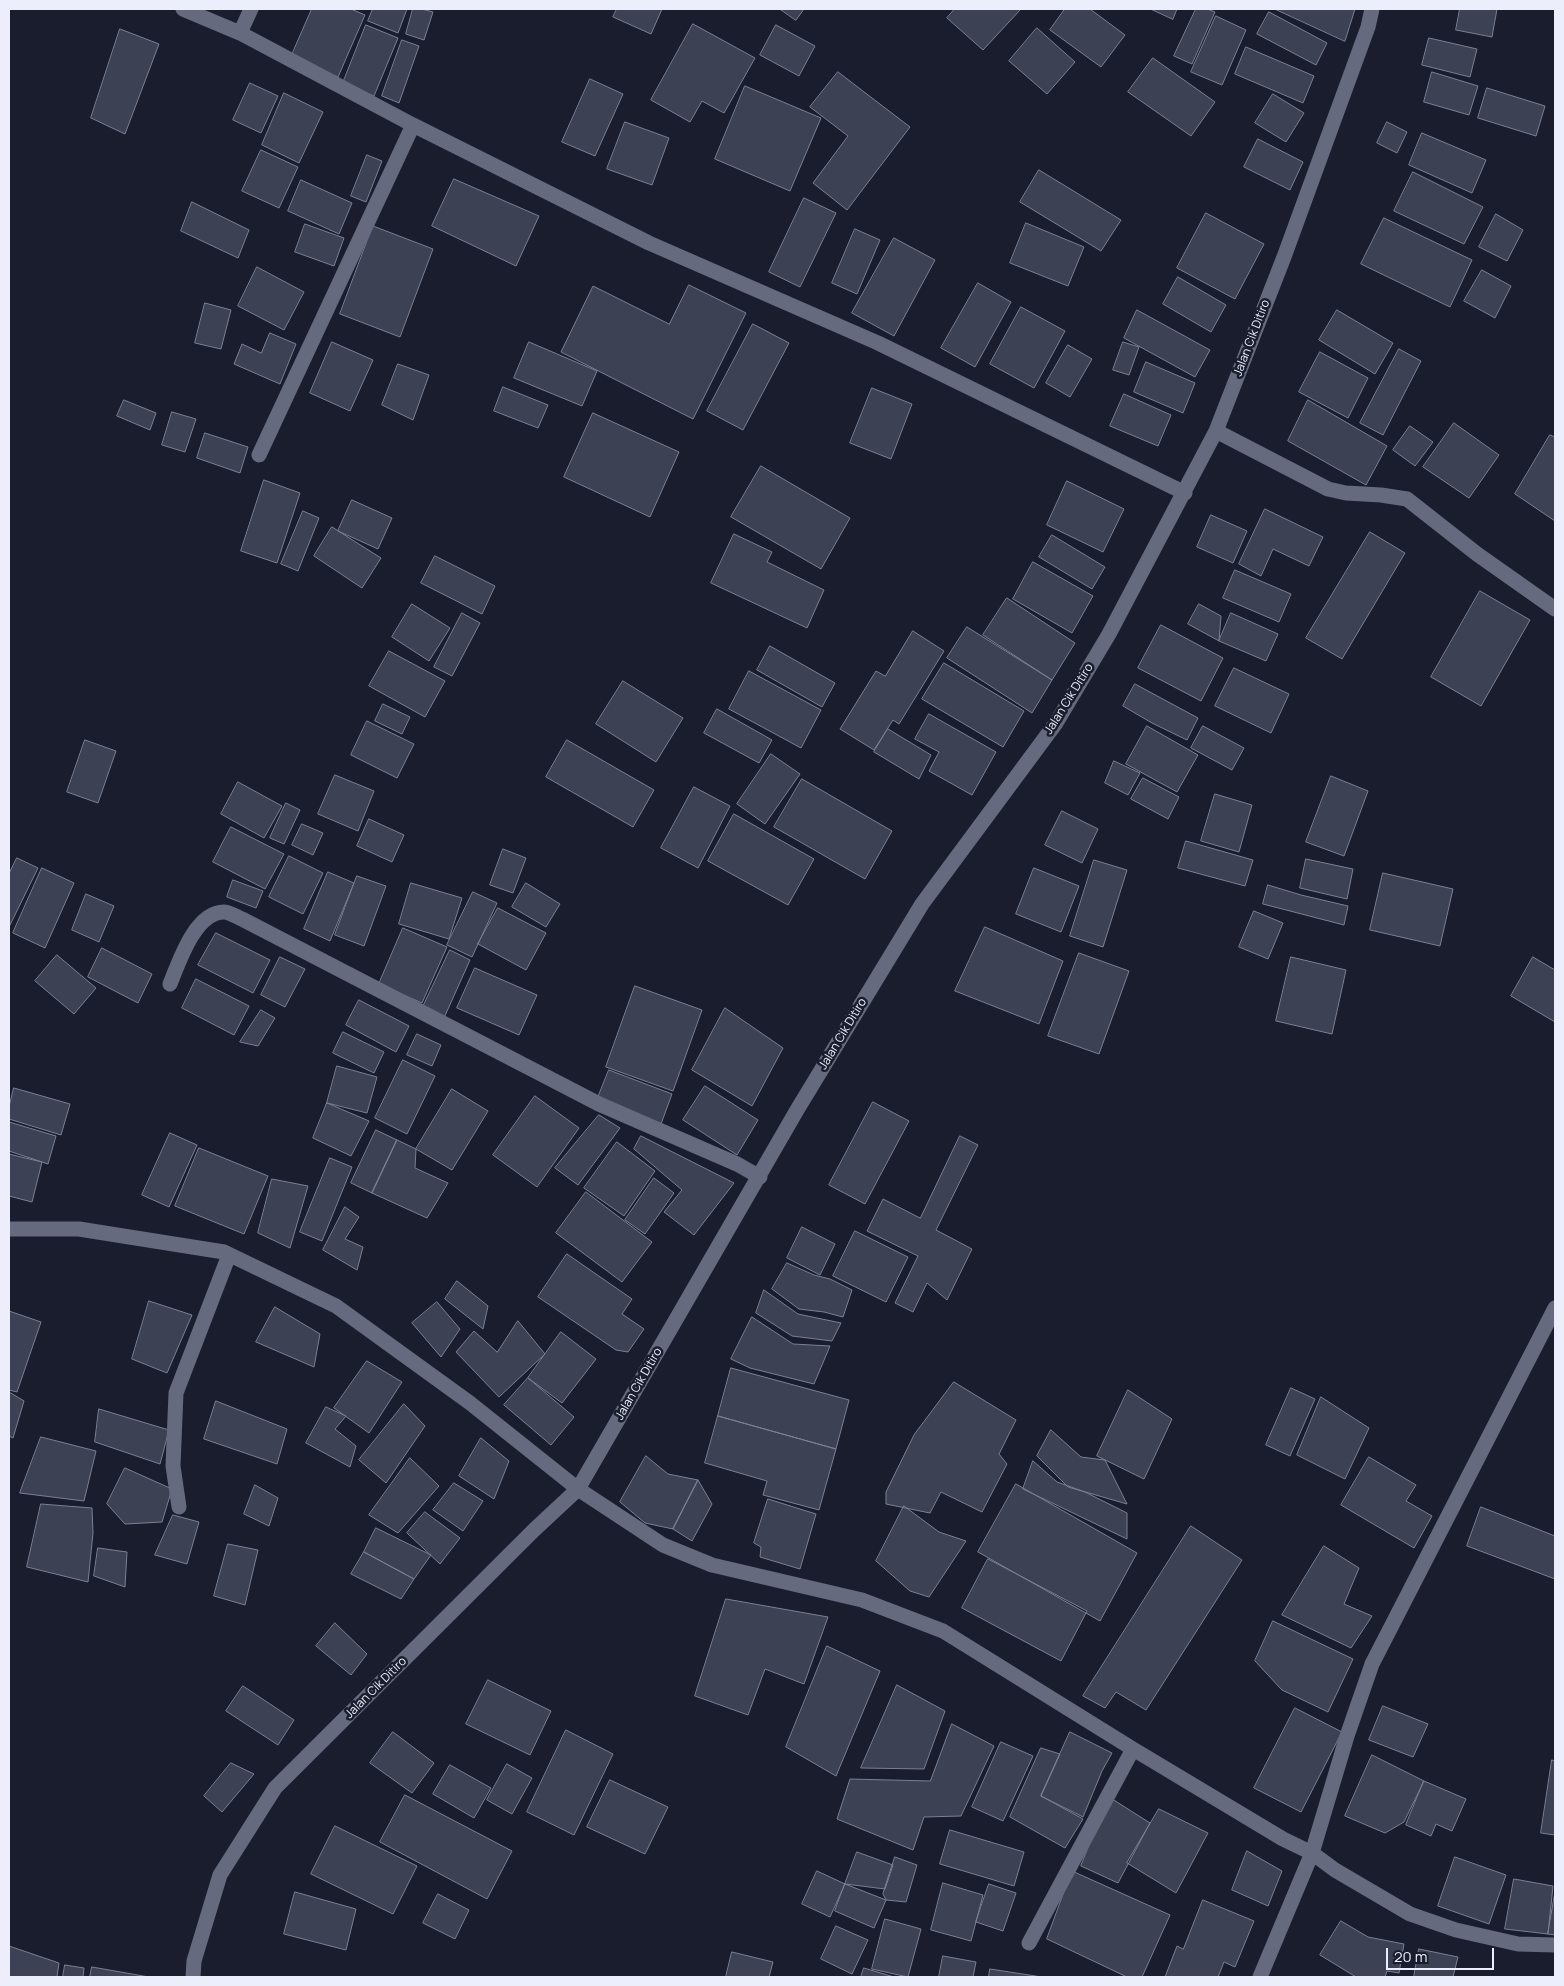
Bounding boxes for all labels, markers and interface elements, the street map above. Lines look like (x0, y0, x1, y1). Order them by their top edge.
street label: Jalan Cik Ditiro (1231, 298, 1273, 378)
street label: Jalan Cik Ditiro (1042, 661, 1096, 737)
street label: Jalan Cik Ditiro (816, 996, 870, 1072)
street label: Jalan Cik Ditiro (613, 1345, 665, 1423)
street label: Jalan Cik Ditiro (342, 1654, 410, 1722)
scale bar (1389, 1938, 1496, 1970)
text: 20 m (1394, 1946, 1427, 1967)

